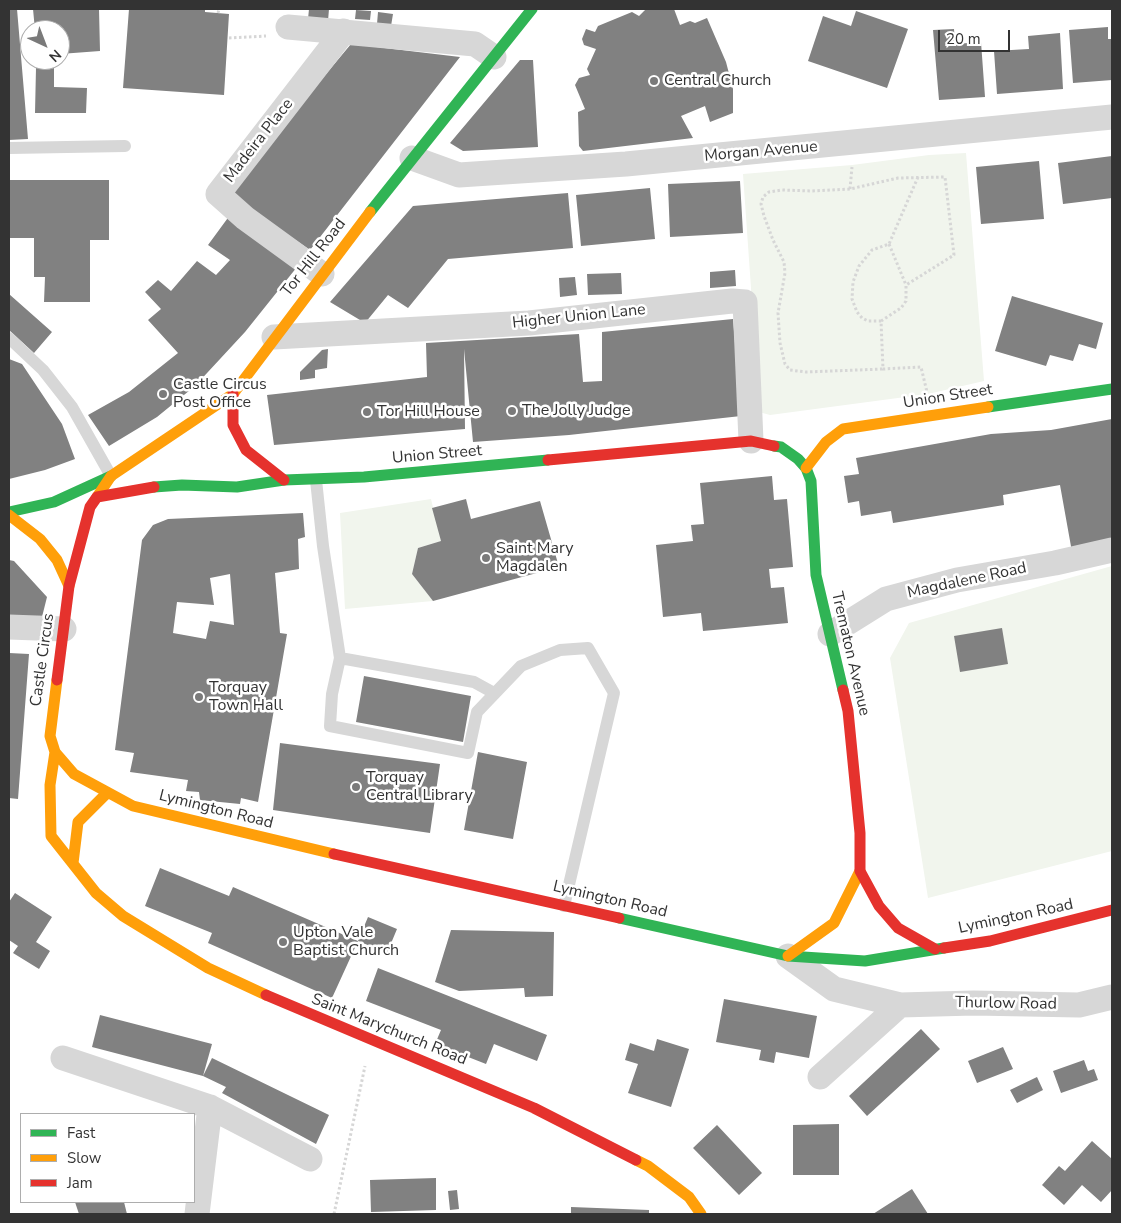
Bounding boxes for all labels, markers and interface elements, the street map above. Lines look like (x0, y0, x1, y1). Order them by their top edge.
north arrow (20, 20, 70, 70)
scale bar (941, 20, 1014, 52)
text: 20 m (946, 29, 981, 49)
text: N (45, 45, 65, 66)
place label: Central Church (664, 71, 771, 91)
marker: Central Church (648, 75, 660, 87)
street label: Madeira Place (220, 95, 298, 187)
street label: Morgan Avenue (704, 137, 818, 167)
street label: Tor Hill Road (278, 215, 350, 301)
street label: Higher Union Lane (511, 300, 647, 334)
place label: Castle Circus Post Office (173, 375, 267, 413)
street label: Union Street (902, 380, 994, 414)
marker: Castle Circus Post Office (157, 388, 169, 400)
place label: The Jolly Judge (522, 401, 630, 421)
place label: Tor Hill House (377, 402, 480, 422)
marker: The Jolly Judge (506, 405, 518, 417)
marker: Tor Hill House (361, 406, 373, 418)
street label: Union Street (391, 442, 483, 468)
place label: Saint Mary Magdalen (496, 539, 573, 577)
marker: Saint Mary Magdalen (480, 552, 492, 564)
street label: Magdalene Road (906, 559, 1028, 603)
street label: Trematon Avenue (826, 590, 874, 718)
street label: Castle Circus (27, 612, 59, 708)
place label: Torquay Town Hall (209, 678, 283, 716)
marker: Torquay Town Hall (193, 691, 205, 703)
place label: Torquay Central Library (366, 768, 473, 806)
marker: Torquay Central Library (350, 781, 362, 793)
street label: Lymington Road (157, 787, 275, 833)
street label: Lymington Road (551, 877, 669, 923)
street label: Lymington Road (957, 895, 1075, 939)
place label: Upton Vale Baptist Church (293, 923, 399, 961)
marker: Upton Vale Baptist Church (277, 936, 289, 948)
street label: Saint Marychurch Road (308, 990, 470, 1070)
street label: Thurlow Road (955, 994, 1057, 1014)
legend (20, 1113, 195, 1203)
text: Fast (67, 1123, 95, 1143)
text: Slow (67, 1148, 101, 1168)
text: Jam (67, 1173, 93, 1193)

